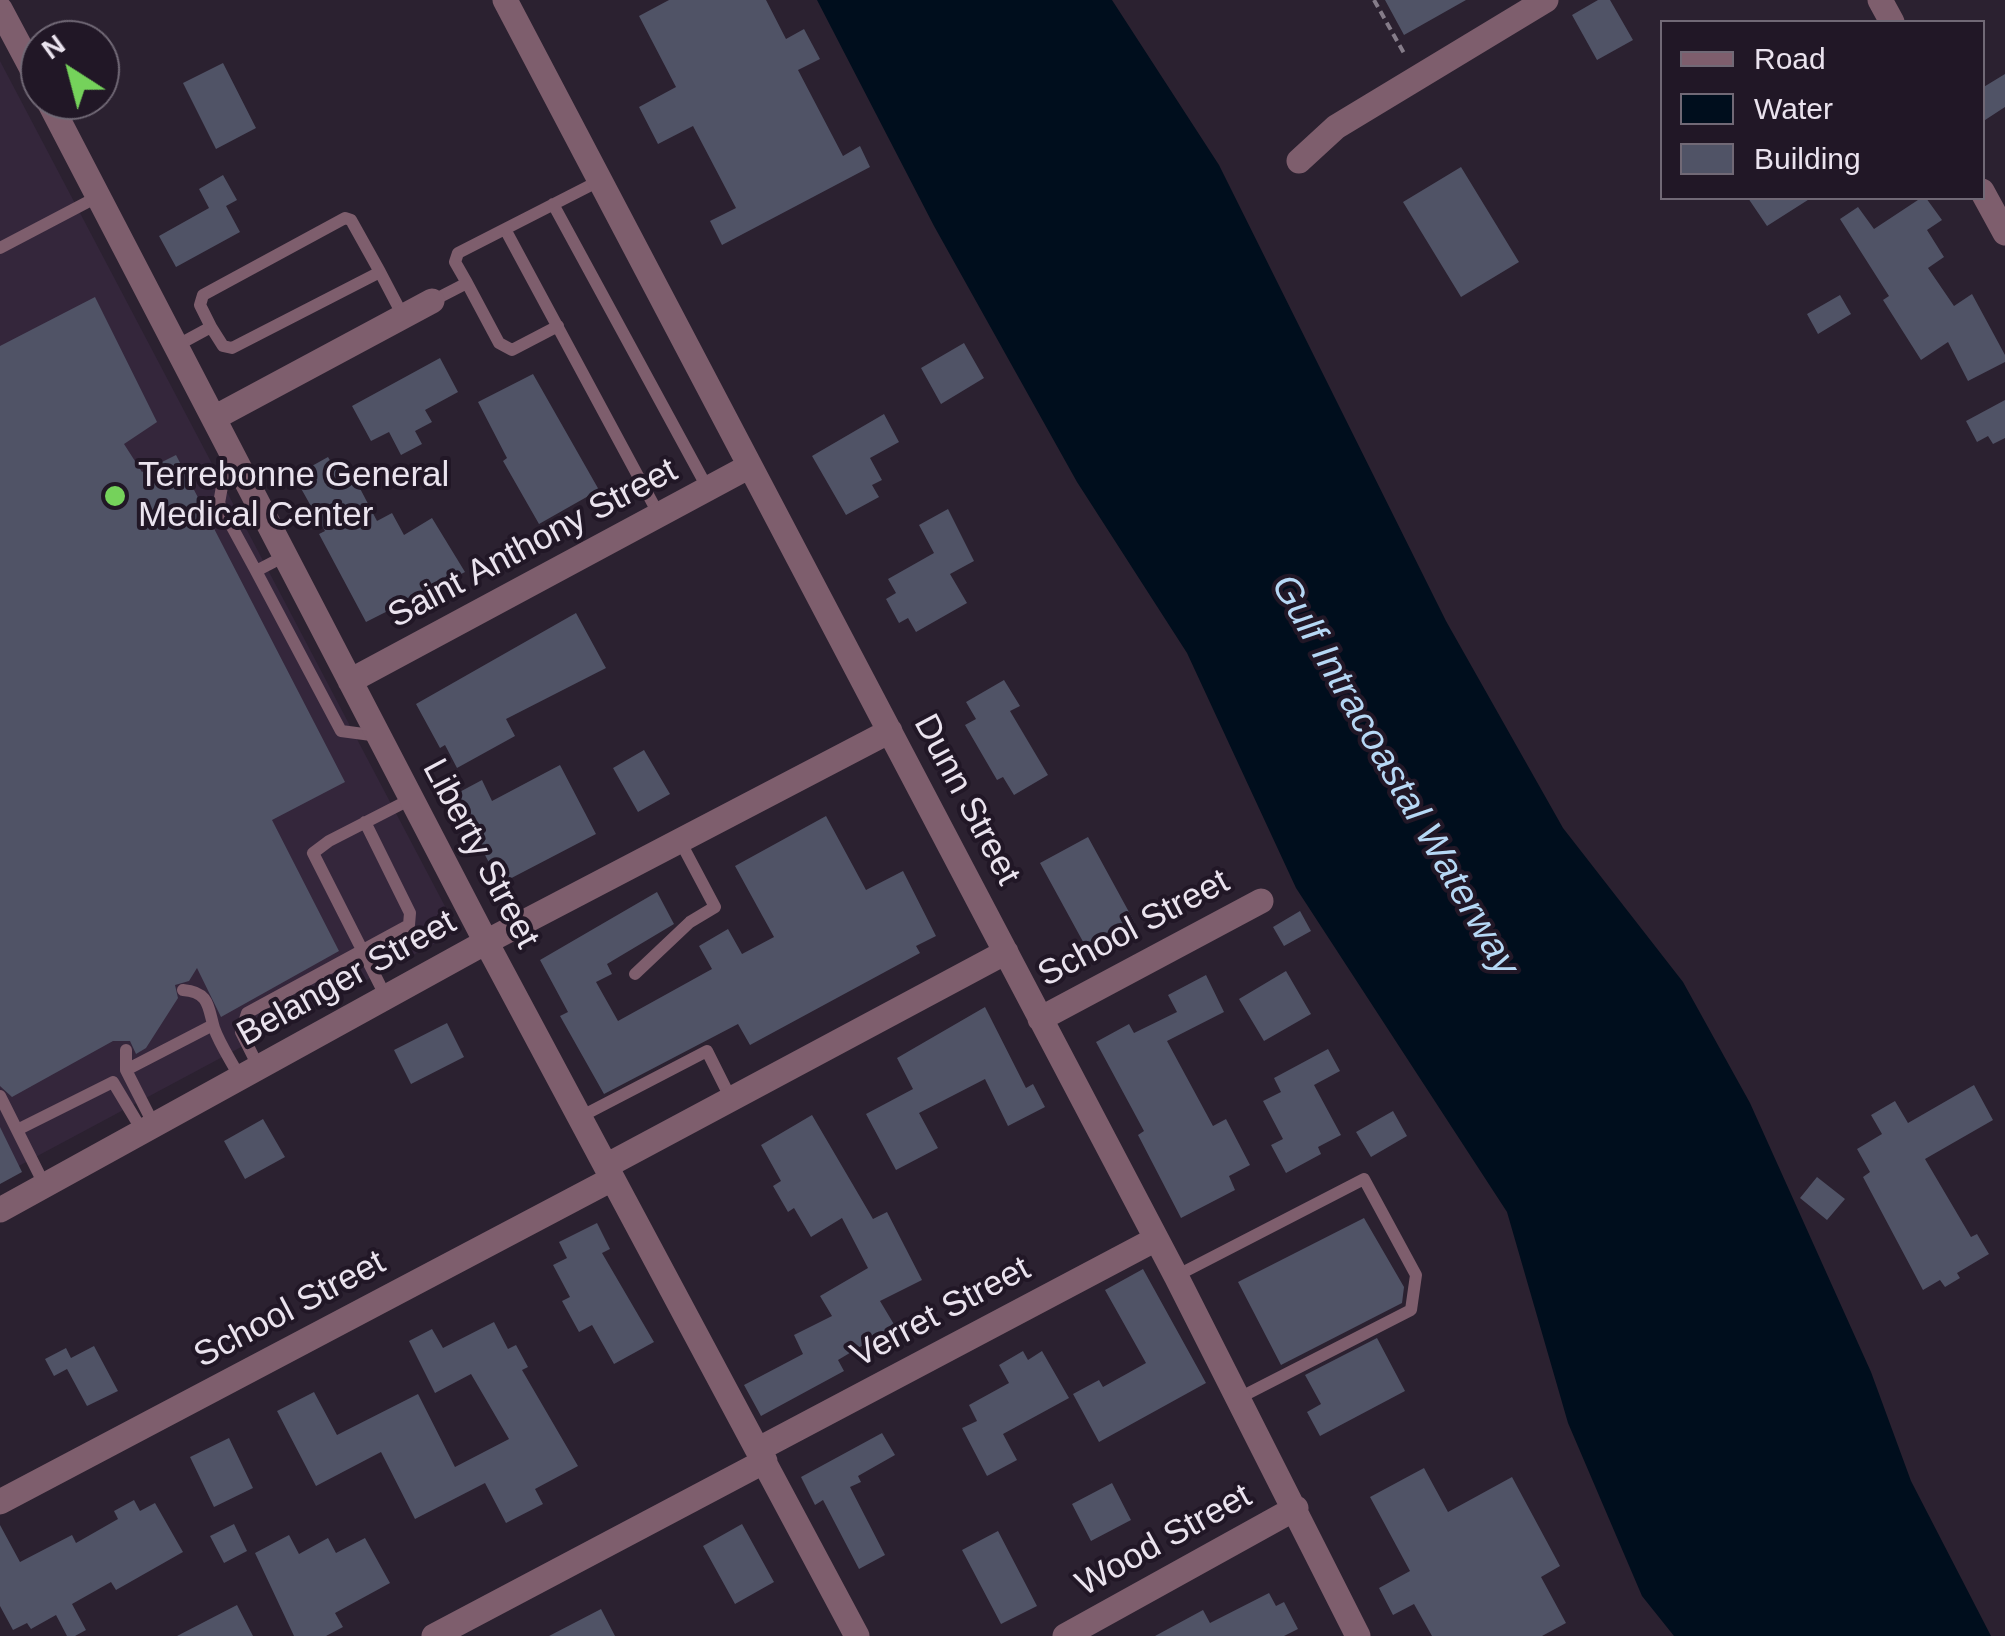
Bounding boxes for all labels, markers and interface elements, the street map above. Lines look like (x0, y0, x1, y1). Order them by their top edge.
north arrow (20, 20, 120, 120)
legend (1660, 20, 1985, 200)
text: N (36, 28, 71, 65)
text: Road (1754, 42, 1826, 75)
text: Water (1754, 92, 1833, 125)
text: Building (1754, 142, 1861, 175)
street label: Saint Anthony Street (381, 450, 685, 638)
place label: Terrebonne General Medical Center (138, 455, 449, 537)
marker: Terrebonne General Medical Center (102, 483, 128, 509)
water label: Gulf Intracoastal Waterway (1260, 567, 1528, 985)
street label: Dunn Street (904, 708, 1028, 892)
street label: Liberty Street (413, 752, 547, 956)
street label: School Street (1031, 861, 1237, 997)
street label: Belanger Street (230, 902, 464, 1056)
street label: School Street (187, 1242, 393, 1378)
street label: Verret Street (844, 1248, 1038, 1378)
street label: Wood Street (1069, 1476, 1259, 1606)

